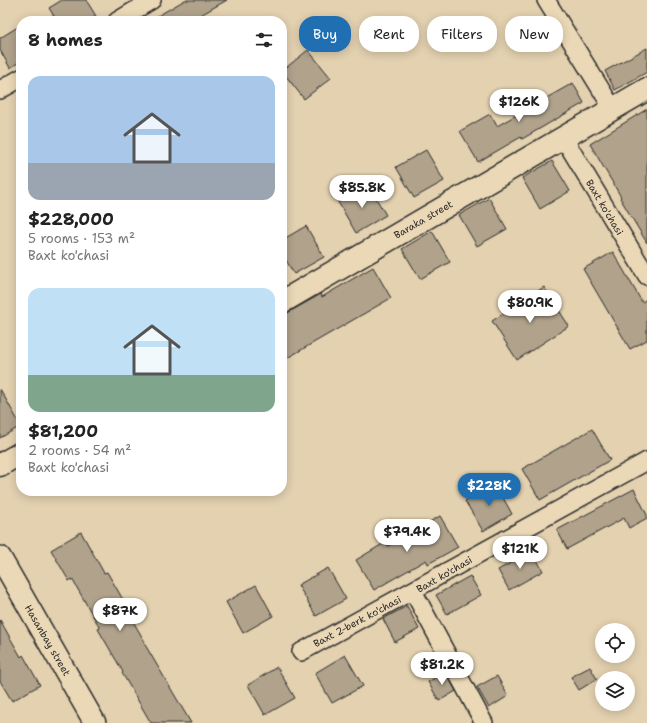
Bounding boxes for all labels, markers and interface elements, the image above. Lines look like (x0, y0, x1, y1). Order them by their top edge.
chip: Buy (299, 16, 351, 52)
chip: Rent (359, 16, 419, 52)
chip: Filters (427, 16, 497, 52)
chip: New (505, 16, 563, 52)
text: 8 homes (28, 29, 103, 51)
icon: filters (253, 29, 275, 51)
pin: $126K (491, 89, 547, 123)
text: $126K (499, 93, 539, 110)
icon: home (116, 102, 188, 174)
pin: $85.8K (329, 175, 395, 209)
street label: Baxt ko'chasi (583, 177, 626, 238)
text: $85.8K (338, 179, 386, 196)
street label: Baraka street (391, 197, 455, 242)
text: $228,000 (28, 208, 114, 230)
text: 5 rooms · 153 m² (28, 230, 135, 247)
text: Baxt ko'chasi (28, 247, 109, 264)
pin: $80.9K (497, 290, 563, 324)
text: $80.9K (507, 294, 553, 311)
icon: home (116, 314, 188, 386)
text: $81,200 (28, 420, 98, 442)
text: 2 rooms · 54 m² (28, 442, 131, 459)
text: Baxt ko'chasi (28, 459, 109, 476)
pin: $228K (461, 473, 517, 507)
text: $228K (467, 477, 511, 494)
pin: $79.4K (374, 519, 440, 553)
text: $79.4K (383, 523, 431, 540)
pin: $121K (492, 536, 548, 570)
text: $121K (501, 540, 539, 557)
street label: Baxt ko'chasi (414, 553, 475, 596)
street label: Baxt 2-berk ko'chasi (311, 593, 404, 650)
pin: $87K (96, 598, 144, 632)
street label: Hasanbay street (22, 602, 73, 678)
text: $87K (102, 602, 138, 619)
map controls (595, 623, 635, 711)
button: locate (595, 623, 635, 663)
pin: $81.2K (409, 652, 475, 686)
text: $81.2K (420, 656, 464, 673)
button: layers (595, 671, 635, 711)

